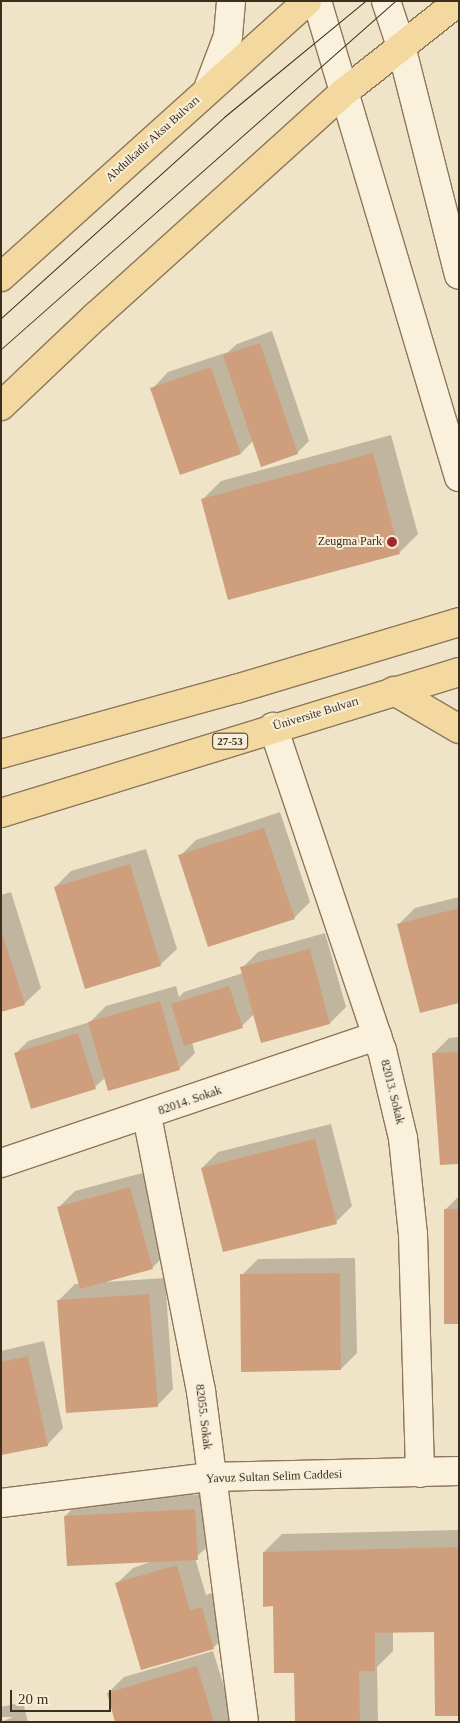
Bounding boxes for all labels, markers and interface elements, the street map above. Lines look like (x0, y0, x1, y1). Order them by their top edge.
street label: Abdulkadir Aksu Bulvarı (96, 86, 210, 192)
place label: Zeugma Park (307, 535, 382, 549)
marker: Zeugma Park (386, 536, 398, 548)
street label: Üniversite Bulvarı (264, 692, 368, 736)
road number: 27-53 (210, 732, 250, 749)
street label: 82013. Sokak (376, 1055, 408, 1129)
street label: 82014. Sokak (153, 1082, 227, 1120)
street label: 82055. Sokak (191, 1380, 215, 1454)
street label: Yavuz Sultan Selim Caddesi (196, 1467, 352, 1487)
scale bar (12, 1680, 114, 1712)
text: 20 m (18, 1691, 48, 1707)

